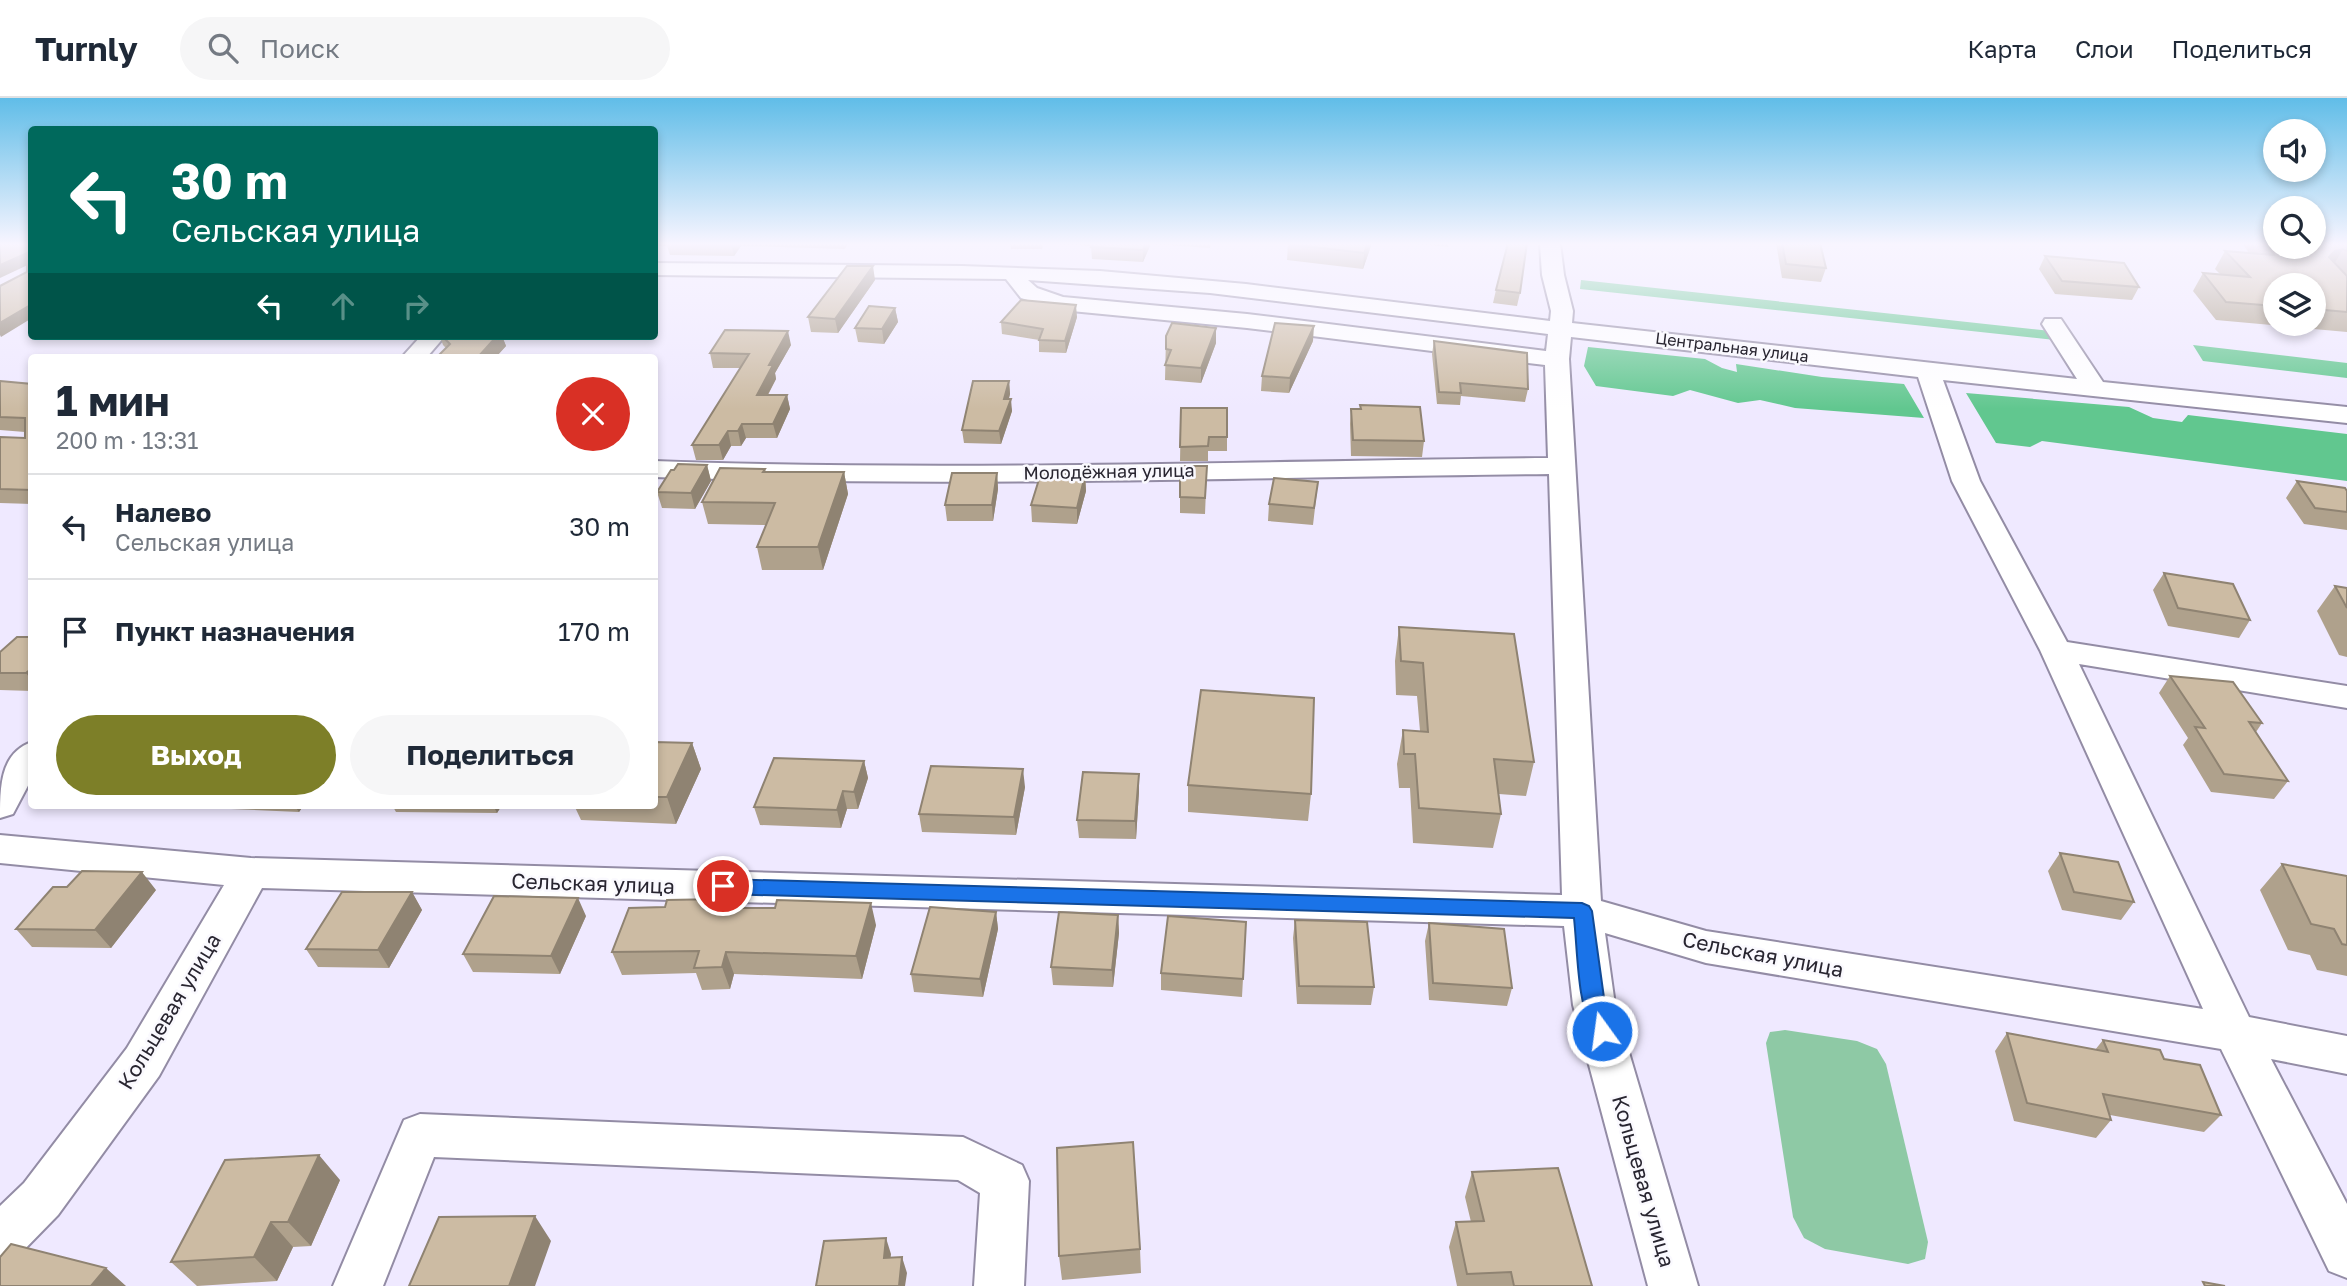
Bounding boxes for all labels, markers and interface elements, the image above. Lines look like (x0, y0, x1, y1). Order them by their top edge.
search box (180, 17, 670, 80)
text: Turnly (35, 29, 138, 68)
icon: search (204, 29, 242, 67)
text: Поиск (260, 33, 340, 64)
text: Карта (1967, 34, 2037, 63)
text: Слои (2075, 34, 2134, 63)
text: Поделиться (2172, 34, 2312, 63)
map controls (2263, 119, 2326, 336)
button: sound (2263, 119, 2326, 182)
text: 30 m (171, 151, 288, 210)
icon: left (56, 154, 147, 245)
button: search (2263, 196, 2326, 259)
text: Сельская улица (171, 211, 420, 249)
button: layers (2263, 273, 2326, 336)
icon: left (251, 287, 289, 325)
icon: ahead (324, 287, 362, 325)
icon: right (397, 287, 435, 325)
street label: Центральная улица (1654, 328, 1810, 366)
text: 1 мин (56, 375, 170, 425)
button: close (556, 377, 630, 451)
text: 200 m · 13:31 (56, 426, 199, 454)
street label: Молодёжная улица (1023, 459, 1195, 483)
text: Налево (115, 497, 211, 528)
icon: left (56, 508, 94, 546)
text: 30 m (569, 511, 630, 542)
text: Сельская улица (115, 528, 294, 556)
icon: arrive (56, 613, 94, 651)
text: Пункт назначения (115, 616, 355, 647)
text: 170 m (558, 616, 630, 647)
button: Выход (56, 715, 336, 795)
button: Поделиться (350, 715, 630, 795)
pin (693, 856, 753, 916)
street label: Сельская улица (511, 867, 675, 899)
icon: arrive (704, 867, 742, 905)
street label: Сельская улица (1680, 926, 1846, 982)
street label: Кольцевая улица (112, 928, 226, 1094)
position arrow (1565, 994, 1639, 1068)
street label: Кольцевая улица (1607, 1092, 1681, 1270)

